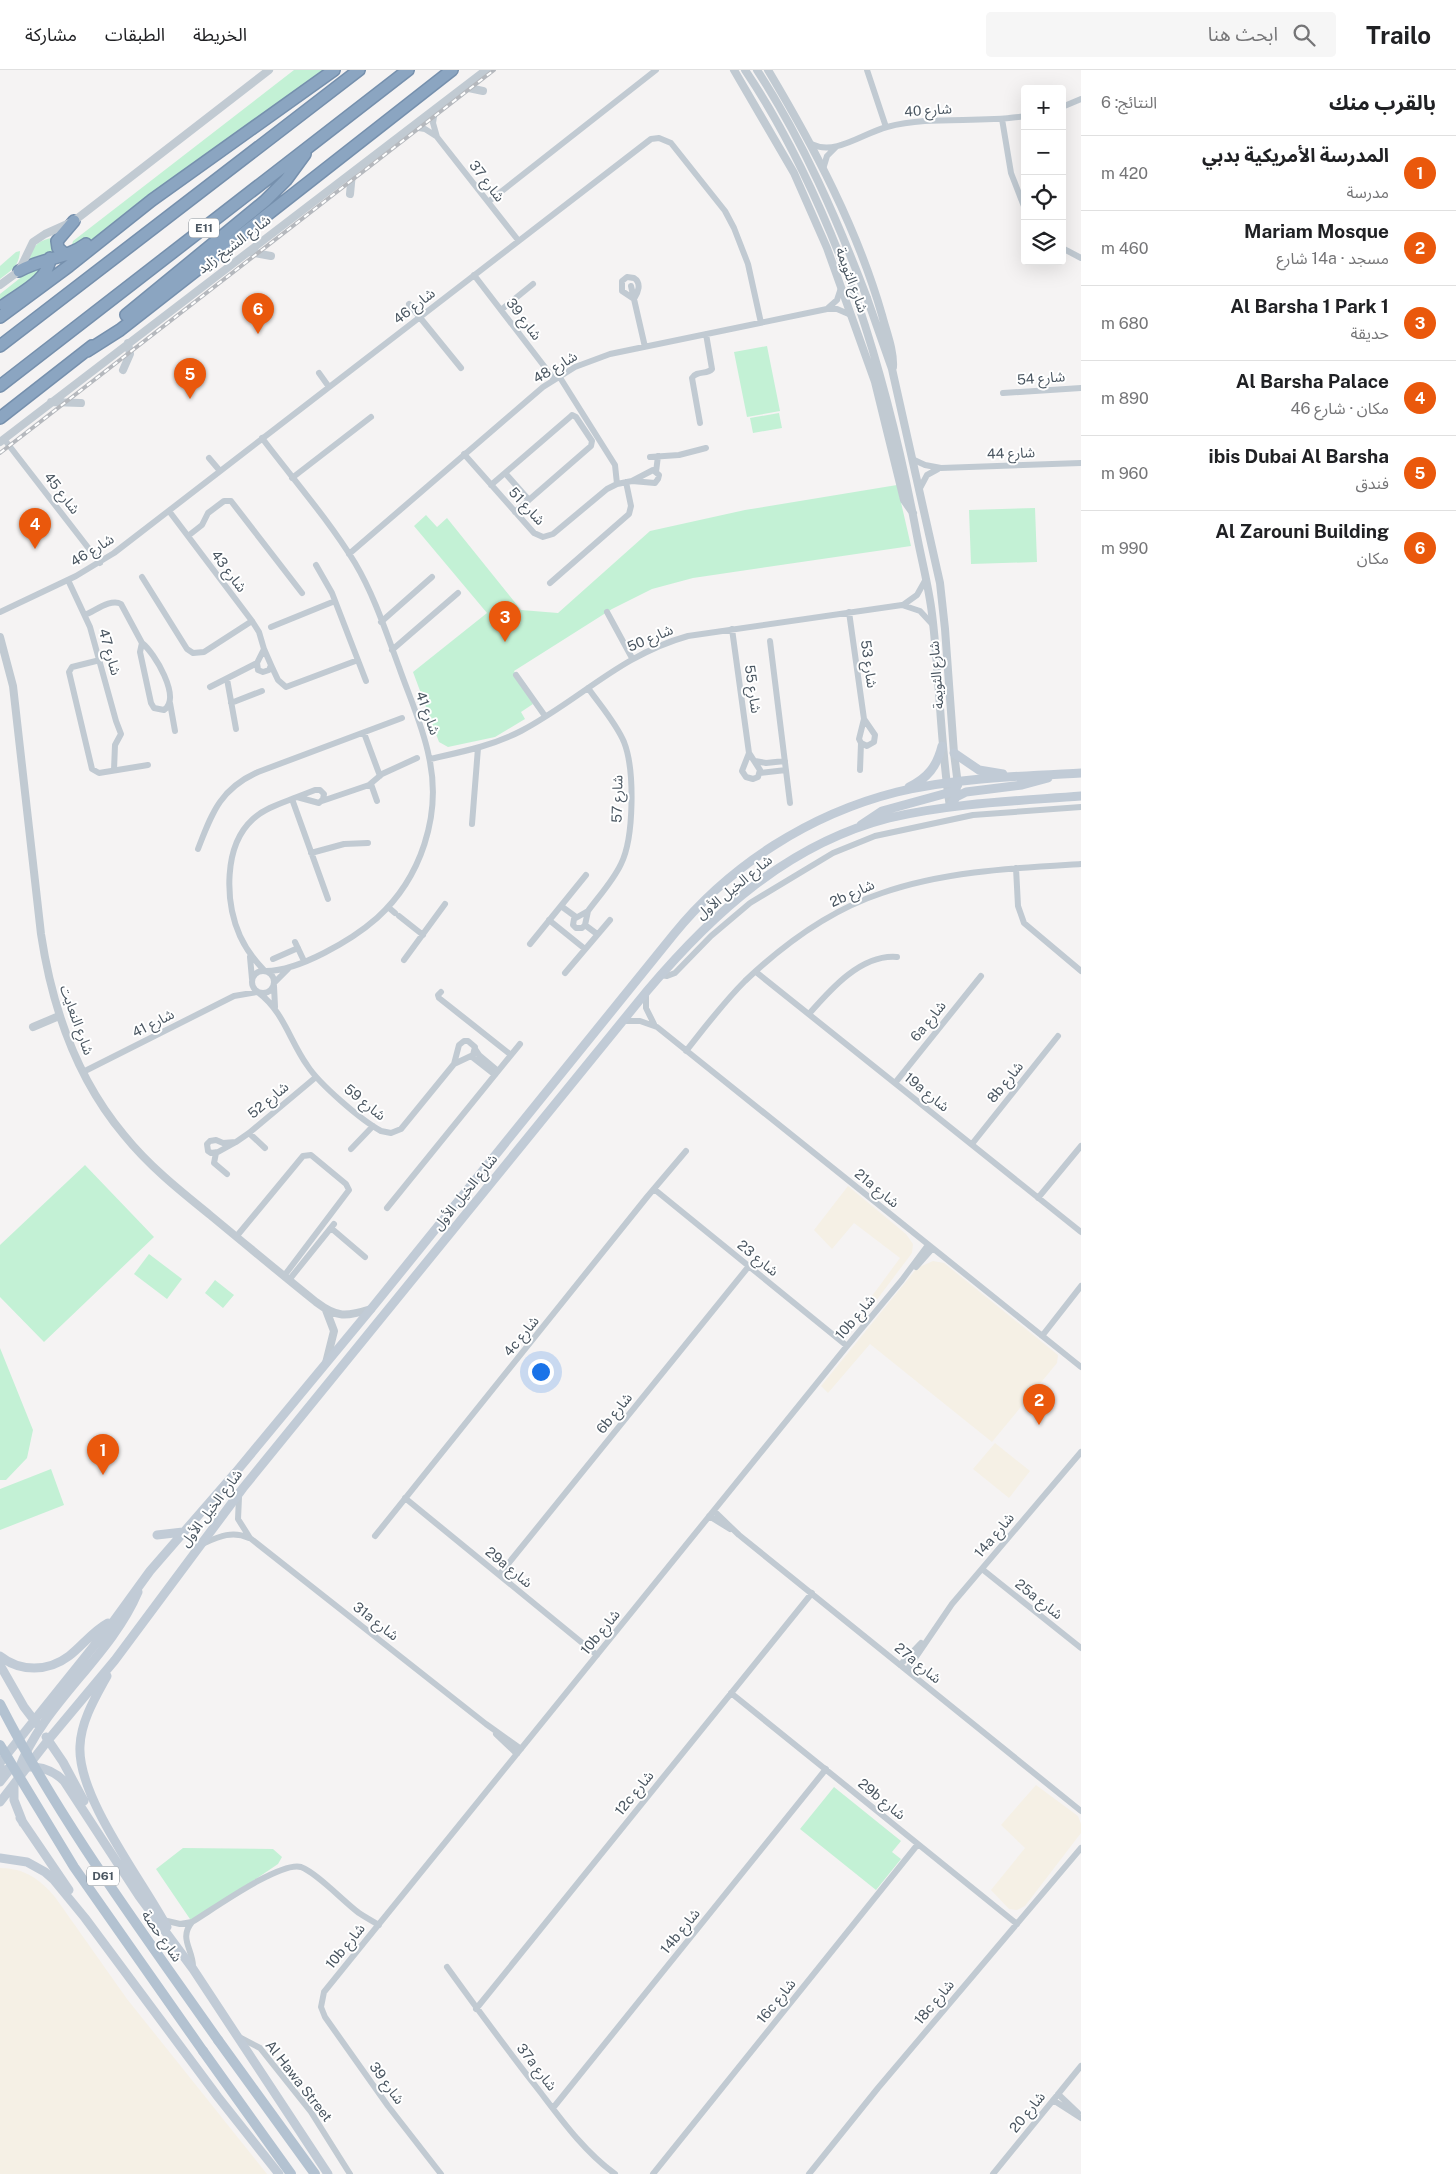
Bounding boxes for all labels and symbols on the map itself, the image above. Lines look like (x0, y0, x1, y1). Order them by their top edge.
street label: شارع 40 (903, 100, 953, 123)
street label: شارع 37 (464, 157, 508, 207)
street label: شارع الشيخ زايد (194, 211, 275, 279)
road number: E11 (189, 218, 219, 238)
street label: شارع الثويمة (830, 245, 871, 316)
street label: شارع 46 (390, 285, 440, 330)
pin: 6 (242, 293, 274, 334)
street label: شارع 39 (501, 295, 545, 345)
street label: شارع 48 (530, 348, 581, 389)
pin: 5 (174, 358, 206, 399)
street label: شارع 54 (1016, 368, 1066, 391)
street label: شارع 44 (987, 444, 1036, 465)
street label: شارع 45 (38, 469, 83, 519)
street label: شارع 51 (503, 484, 548, 530)
pin: 4 (19, 508, 51, 549)
street label: شارع 46 (67, 530, 118, 572)
street label: شارع 43 (206, 547, 250, 597)
pin: 3 (489, 601, 521, 642)
street label: شارع 50 (625, 621, 677, 658)
street label: شارع 47 (93, 627, 124, 678)
street label: شارع 53 (855, 639, 880, 690)
street label: شارع الثويمة (926, 640, 949, 710)
street label: شارع 55 (739, 664, 764, 715)
street label: شارع 41 (410, 689, 443, 738)
street label: شارع 57 (609, 775, 628, 823)
street label: شارع الخيل الأول (693, 852, 777, 925)
street label: 2b شارع (827, 876, 878, 913)
street label: شارع النعايت (54, 983, 97, 1058)
street label: 6a شارع (907, 998, 951, 1046)
street label: شارع 41 (129, 1006, 178, 1043)
street label: 8b شارع (984, 1058, 1029, 1108)
street label: 19a شارع (900, 1069, 953, 1117)
street label: شارع 52 (244, 1078, 293, 1124)
street label: شارع 59 (339, 1081, 389, 1126)
street label: شارع الخيل الأول (430, 1151, 503, 1235)
street label: 21a شارع (850, 1165, 902, 1213)
street label: شارع 23 (732, 1237, 782, 1282)
street label: 10b شارع (832, 1291, 881, 1344)
street label: 4c شارع (500, 1313, 544, 1361)
your location (528, 1359, 554, 1385)
pin: 2 (1023, 1384, 1055, 1425)
street label: 6b شارع (593, 1389, 638, 1438)
pin: 1 (87, 1434, 119, 1475)
street label: شارع الخيل الأول (177, 1466, 248, 1552)
street label: 14a شارع (971, 1510, 1019, 1562)
street label: 29a شارع (480, 1543, 536, 1593)
street label: 25a شارع (1010, 1576, 1066, 1625)
street label: 31a شارع (348, 1598, 402, 1646)
street label: 10b شارع (577, 1606, 625, 1660)
street label: 27a شارع (890, 1639, 944, 1689)
street label: 12c شارع (611, 1768, 659, 1820)
street label: 29b شارع (853, 1775, 909, 1825)
road number: D61 (87, 1866, 119, 1885)
street label: 14b شارع (657, 1905, 705, 1959)
street label: شارع حصة (136, 1907, 185, 1967)
street label: 10b شارع (322, 1920, 370, 1974)
street label: 16c شارع (753, 1976, 801, 2028)
street label: 18c شارع (911, 1977, 959, 2029)
street label: Al Hawa Street (262, 2037, 336, 2125)
street label: 37a شارع (511, 2040, 560, 2096)
street label: شارع 39 (364, 2059, 408, 2109)
street label: شارع 20 (1006, 2088, 1051, 2137)

